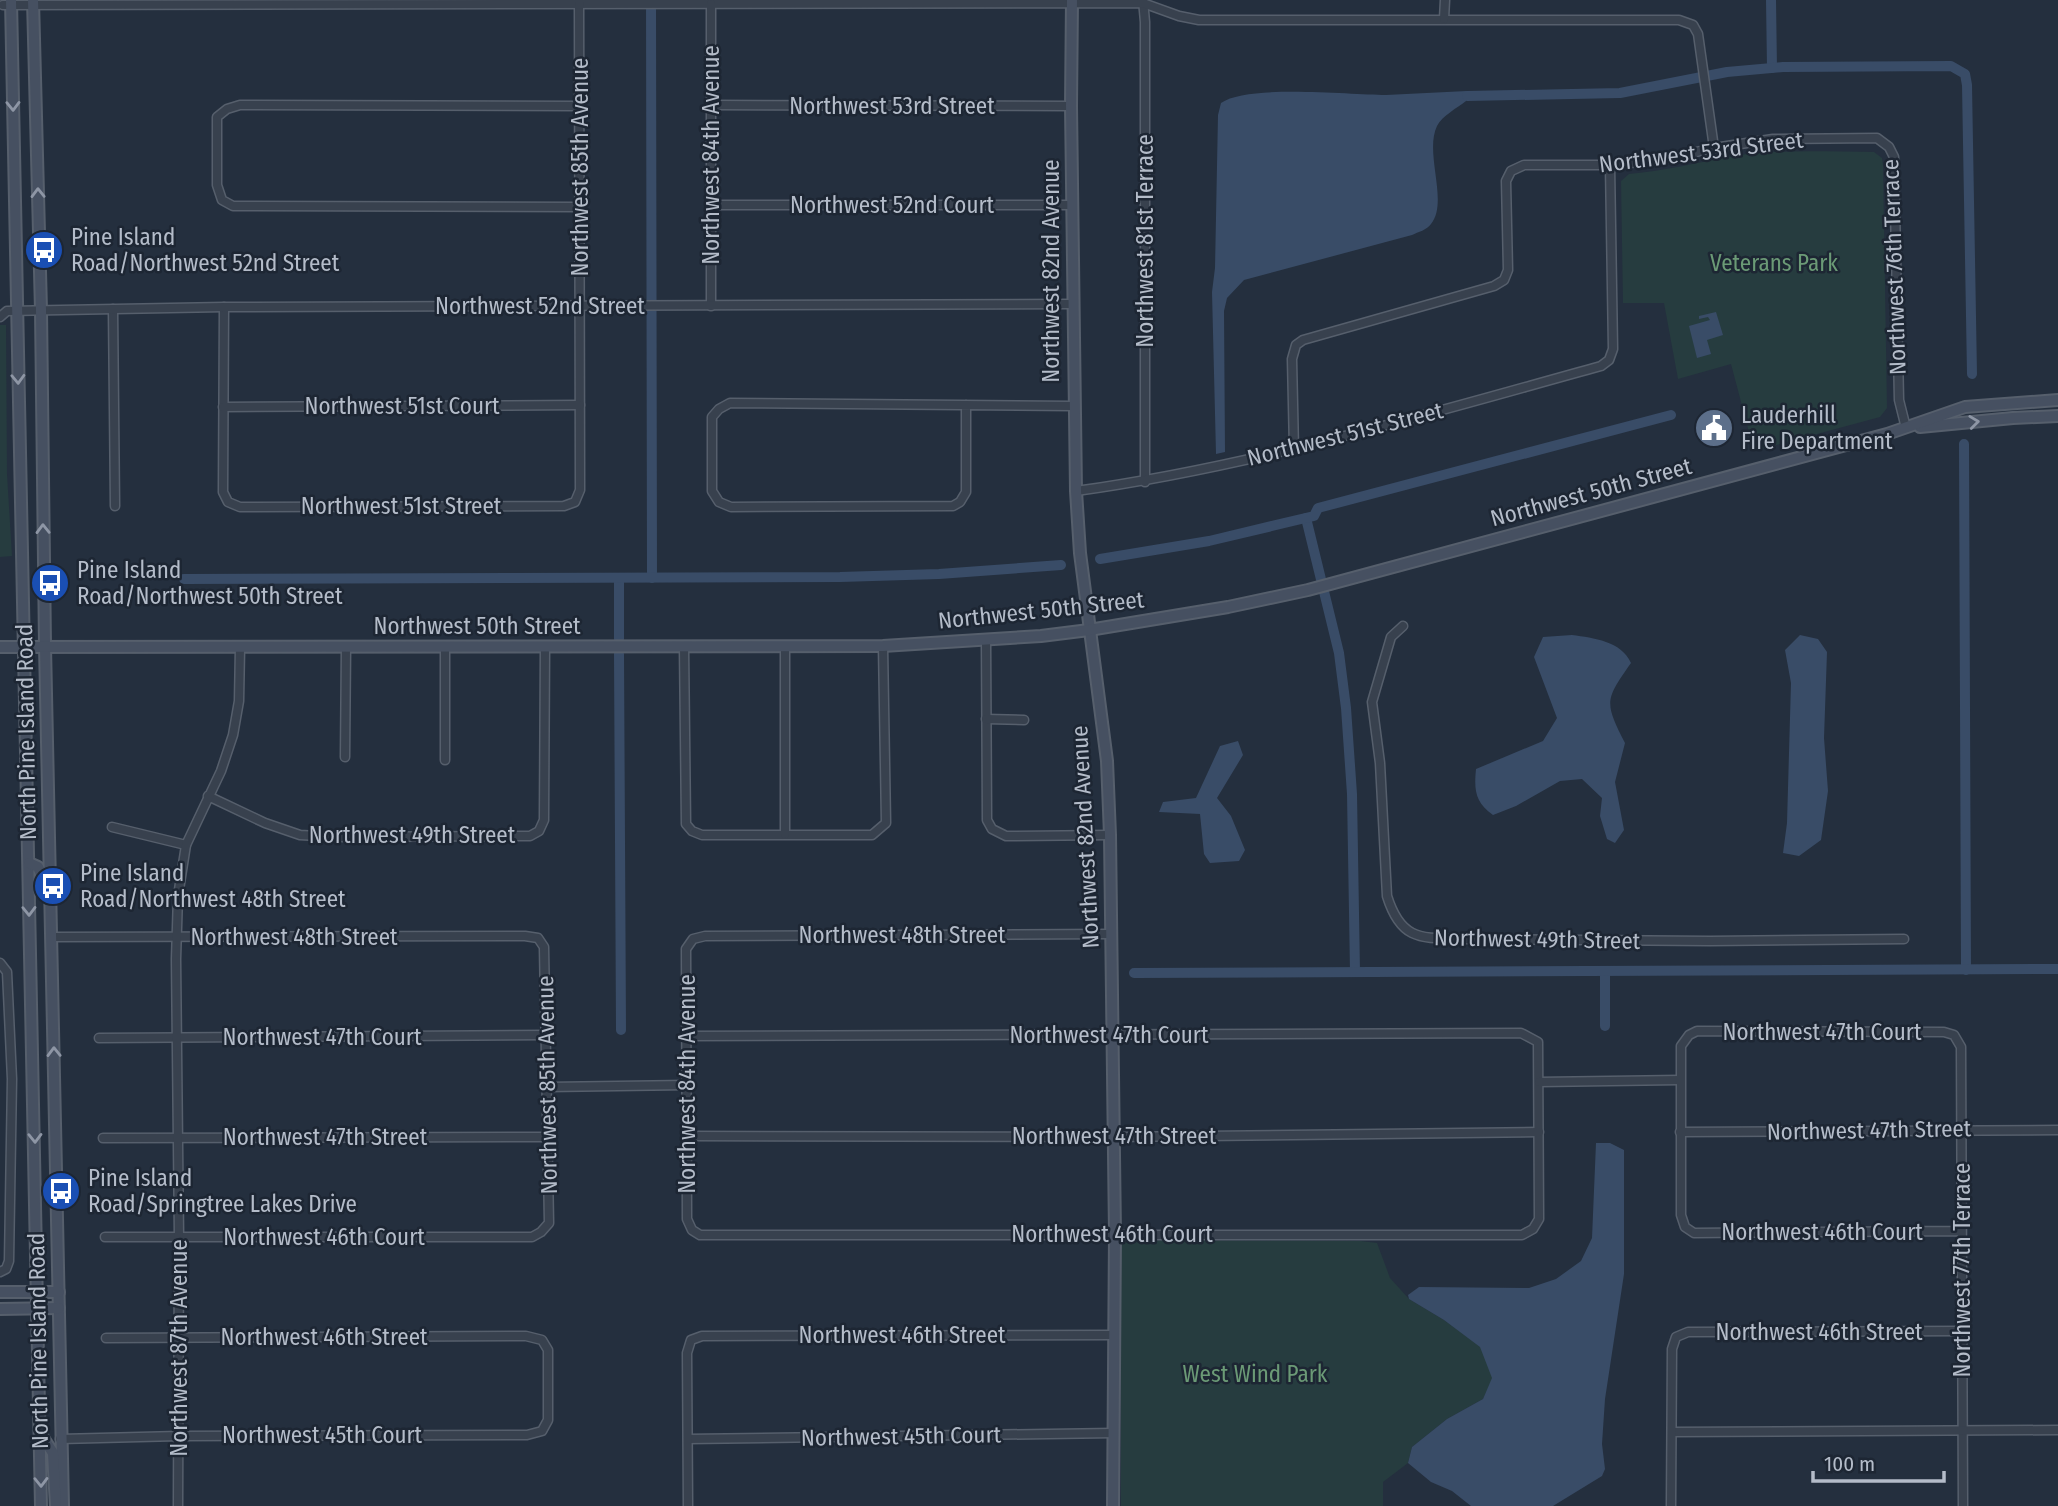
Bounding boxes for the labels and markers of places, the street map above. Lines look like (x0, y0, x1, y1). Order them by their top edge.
place label: Pine Island Road/Northwest 52nd Street (71, 223, 340, 277)
bus stop icon: Pine Island Road/Northwest 52nd Street (23, 229, 65, 271)
place label: Lauderhill Fire Department (1741, 401, 1893, 455)
public building icon: Lauderhill Fire Department (1693, 407, 1735, 449)
place label: Pine Island Road/Northwest 50th Street (77, 556, 343, 610)
bus stop icon: Pine Island Road/Northwest 50th Street (29, 562, 71, 604)
place label: Pine Island Road/Northwest 48th Street (80, 859, 346, 913)
bus stop icon: Pine Island Road/Northwest 48th Street (32, 865, 74, 907)
place label: Pine Island Road/Springtree Lakes Drive (88, 1164, 357, 1218)
bus stop icon: Pine Island Road/Springtree Lakes Drive (40, 1170, 82, 1212)

